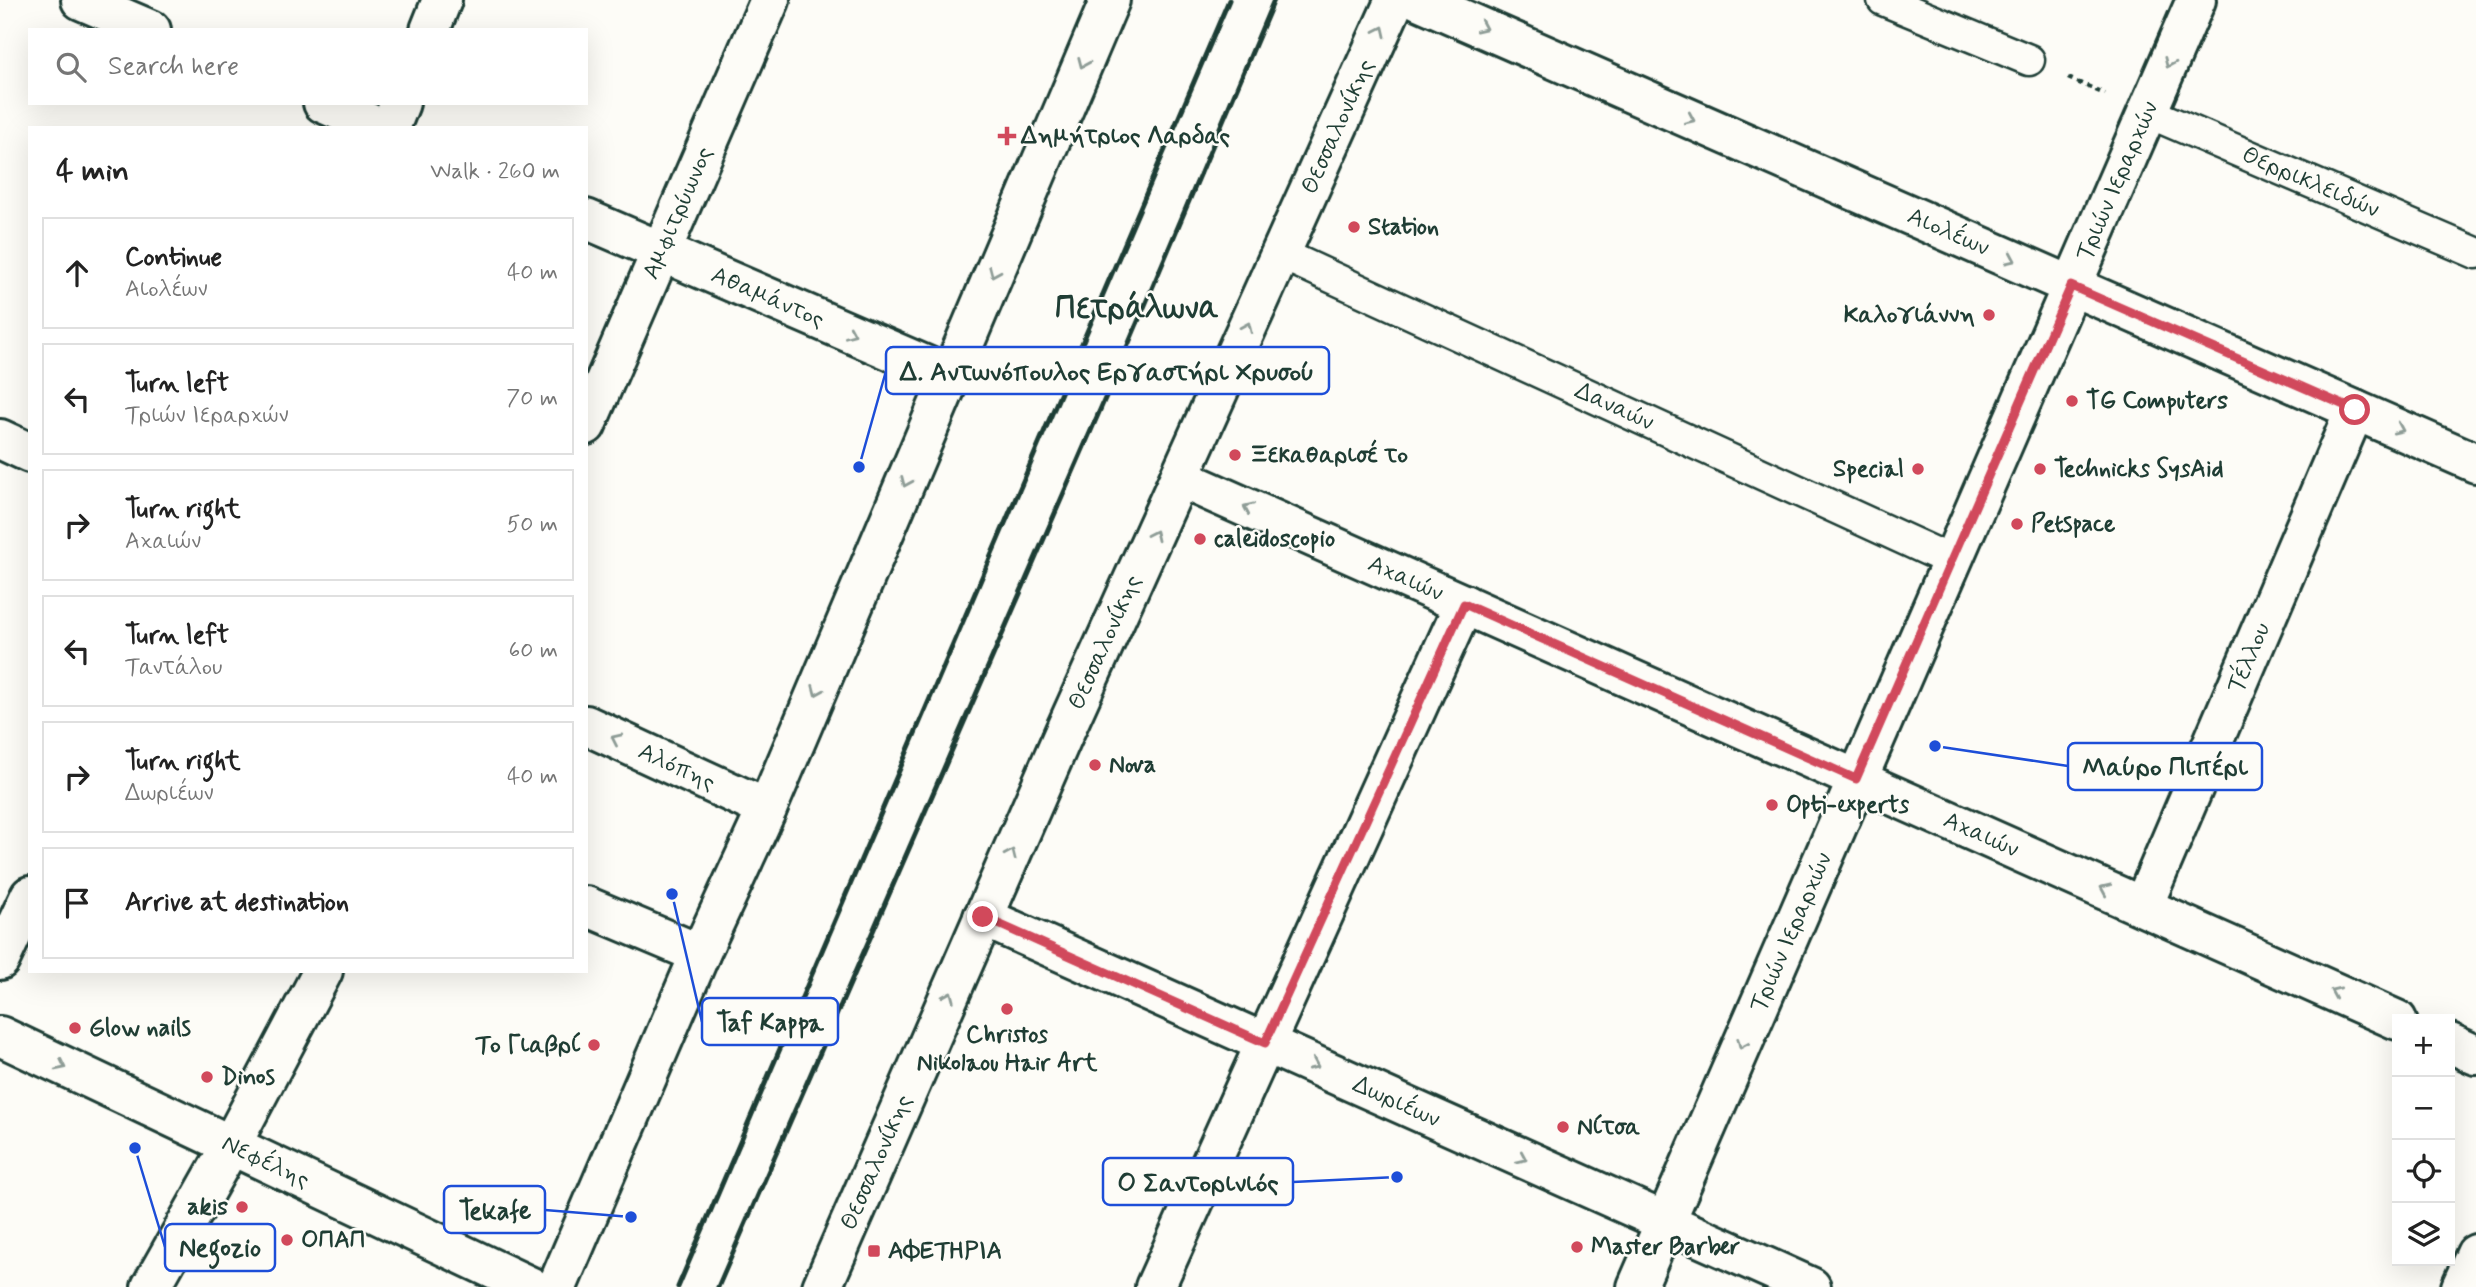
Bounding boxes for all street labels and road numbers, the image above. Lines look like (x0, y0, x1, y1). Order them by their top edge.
street label: Θεσσαλονίκης (1294, 54, 1382, 199)
street label: Τριών Ιεραρχών (2069, 96, 2166, 265)
street label: Θερρικλειδών (2237, 139, 2384, 225)
street label: Αμφιτρύωνος (635, 142, 720, 284)
street label: Αιολέων (1903, 200, 1994, 263)
street label: Αθαμάντος (706, 259, 829, 335)
street label: Δαναών (1570, 375, 1659, 438)
street label: Αχαιών (1363, 548, 1448, 609)
street label: Θεσσαλονίκης (1061, 570, 1149, 715)
street label: Τέλλου (2220, 618, 2278, 698)
street label: Αλόπης (633, 736, 720, 798)
street label: Αχαιών (1939, 804, 2024, 865)
street label: Τριών Ιεραρχών (1743, 848, 1839, 1017)
street label: Δωριέων (1348, 1069, 1445, 1135)
street label: Θεσσαλονίκης (833, 1090, 920, 1235)
street label: Νεφέλης (217, 1128, 315, 1196)

